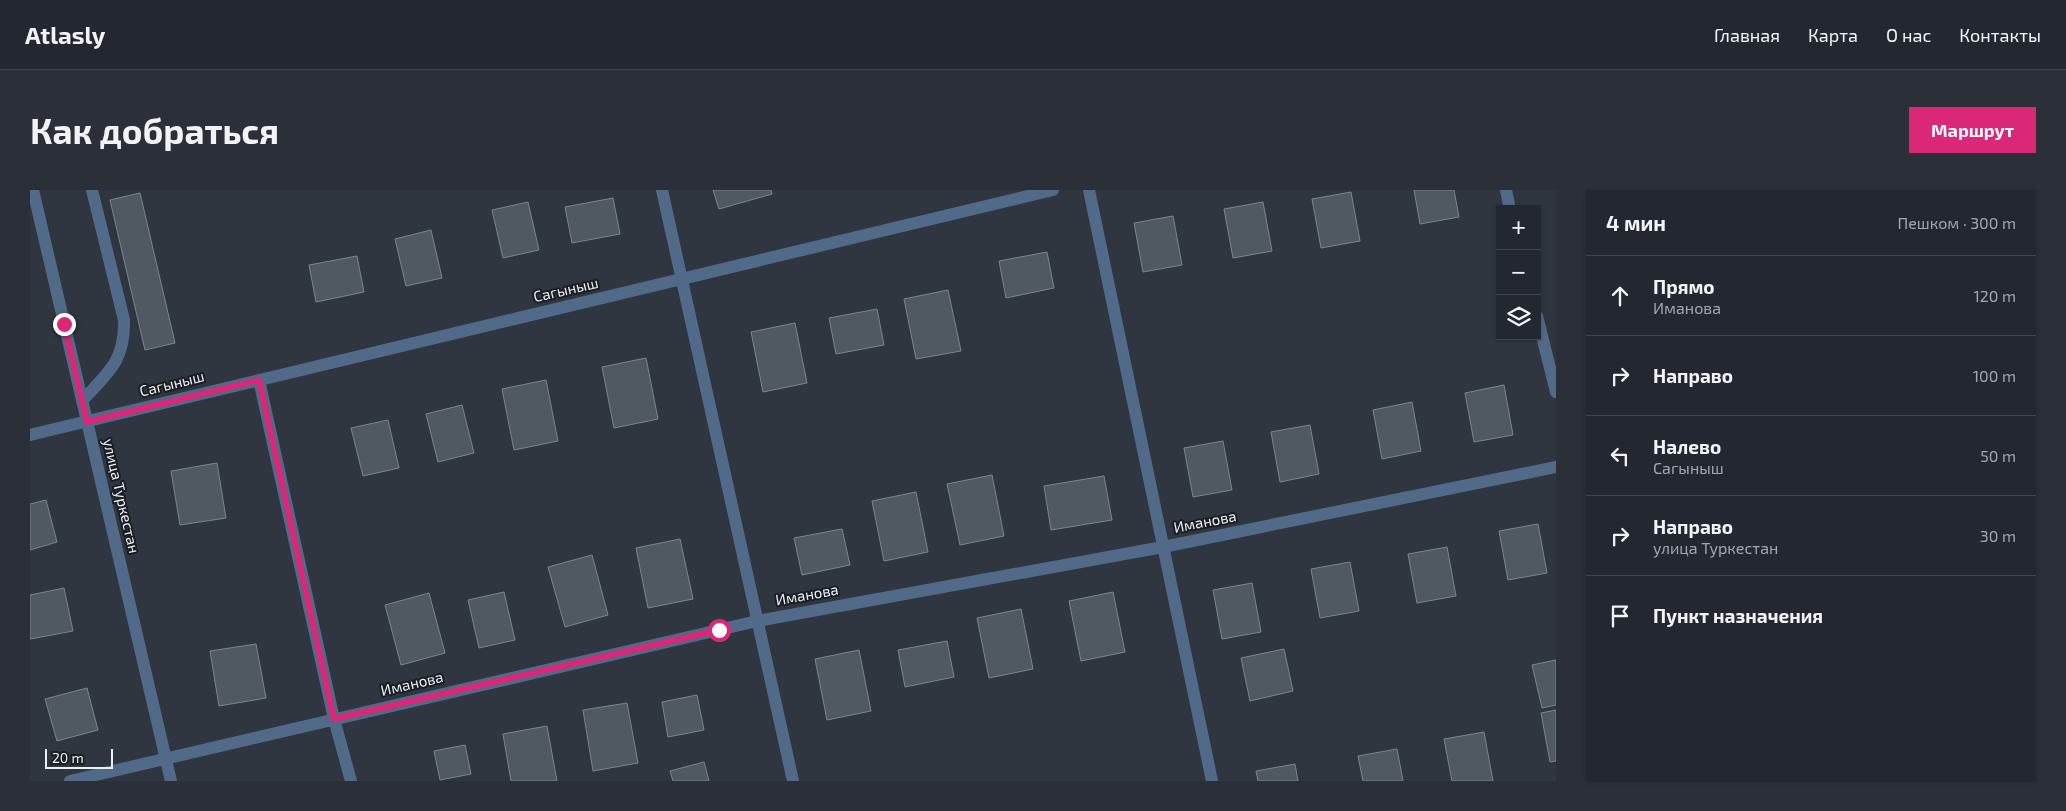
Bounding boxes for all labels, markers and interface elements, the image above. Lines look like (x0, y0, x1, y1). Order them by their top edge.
text: Atlasly (25, 20, 105, 49)
text: Главная (1714, 24, 1780, 46)
text: Карта (1808, 24, 1858, 46)
text: О нас (1886, 24, 1931, 46)
text: Контакты (1959, 24, 2041, 46)
button: Маршрут (1909, 107, 2036, 153)
text: Как добраться (30, 109, 279, 151)
map controls (1496, 205, 1541, 340)
button: + (1496, 205, 1541, 250)
text: 4 мин (1606, 210, 1666, 235)
text: Пешком · 300 m (1897, 213, 2016, 232)
button: − (1496, 250, 1541, 295)
street label: Сагыныш (531, 273, 600, 305)
text: Прямо (1653, 275, 1715, 298)
icon: ahead (1606, 282, 1634, 310)
text: 120 m (1973, 286, 2016, 305)
button: layers (1496, 295, 1541, 340)
text: Иманова (1653, 298, 1721, 317)
route end (53, 313, 76, 336)
icon: right (1606, 362, 1634, 390)
text: Направо (1653, 364, 1733, 387)
street label: Сагыныш (137, 366, 206, 400)
text: 100 m (1973, 366, 2016, 385)
text: Налево (1653, 435, 1721, 458)
street label: улица Туркестан (99, 437, 144, 555)
icon: left (1606, 442, 1634, 470)
text: 50 m (1980, 446, 2016, 465)
text: Сагыныш (1653, 458, 1724, 477)
street label: Иманова (1172, 506, 1238, 536)
text: Направо (1653, 515, 1733, 538)
icon: right (1606, 522, 1634, 550)
text: 30 m (1980, 526, 2016, 545)
text: улица Туркестан (1653, 538, 1778, 557)
street label: Иманова (774, 580, 840, 608)
icon: arrive (1606, 602, 1634, 630)
text: Пункт назначения (1653, 604, 1823, 627)
route start (708, 619, 731, 642)
street label: Иманова (379, 667, 445, 699)
scale bar (45, 746, 112, 769)
text: 20 m (52, 749, 84, 766)

